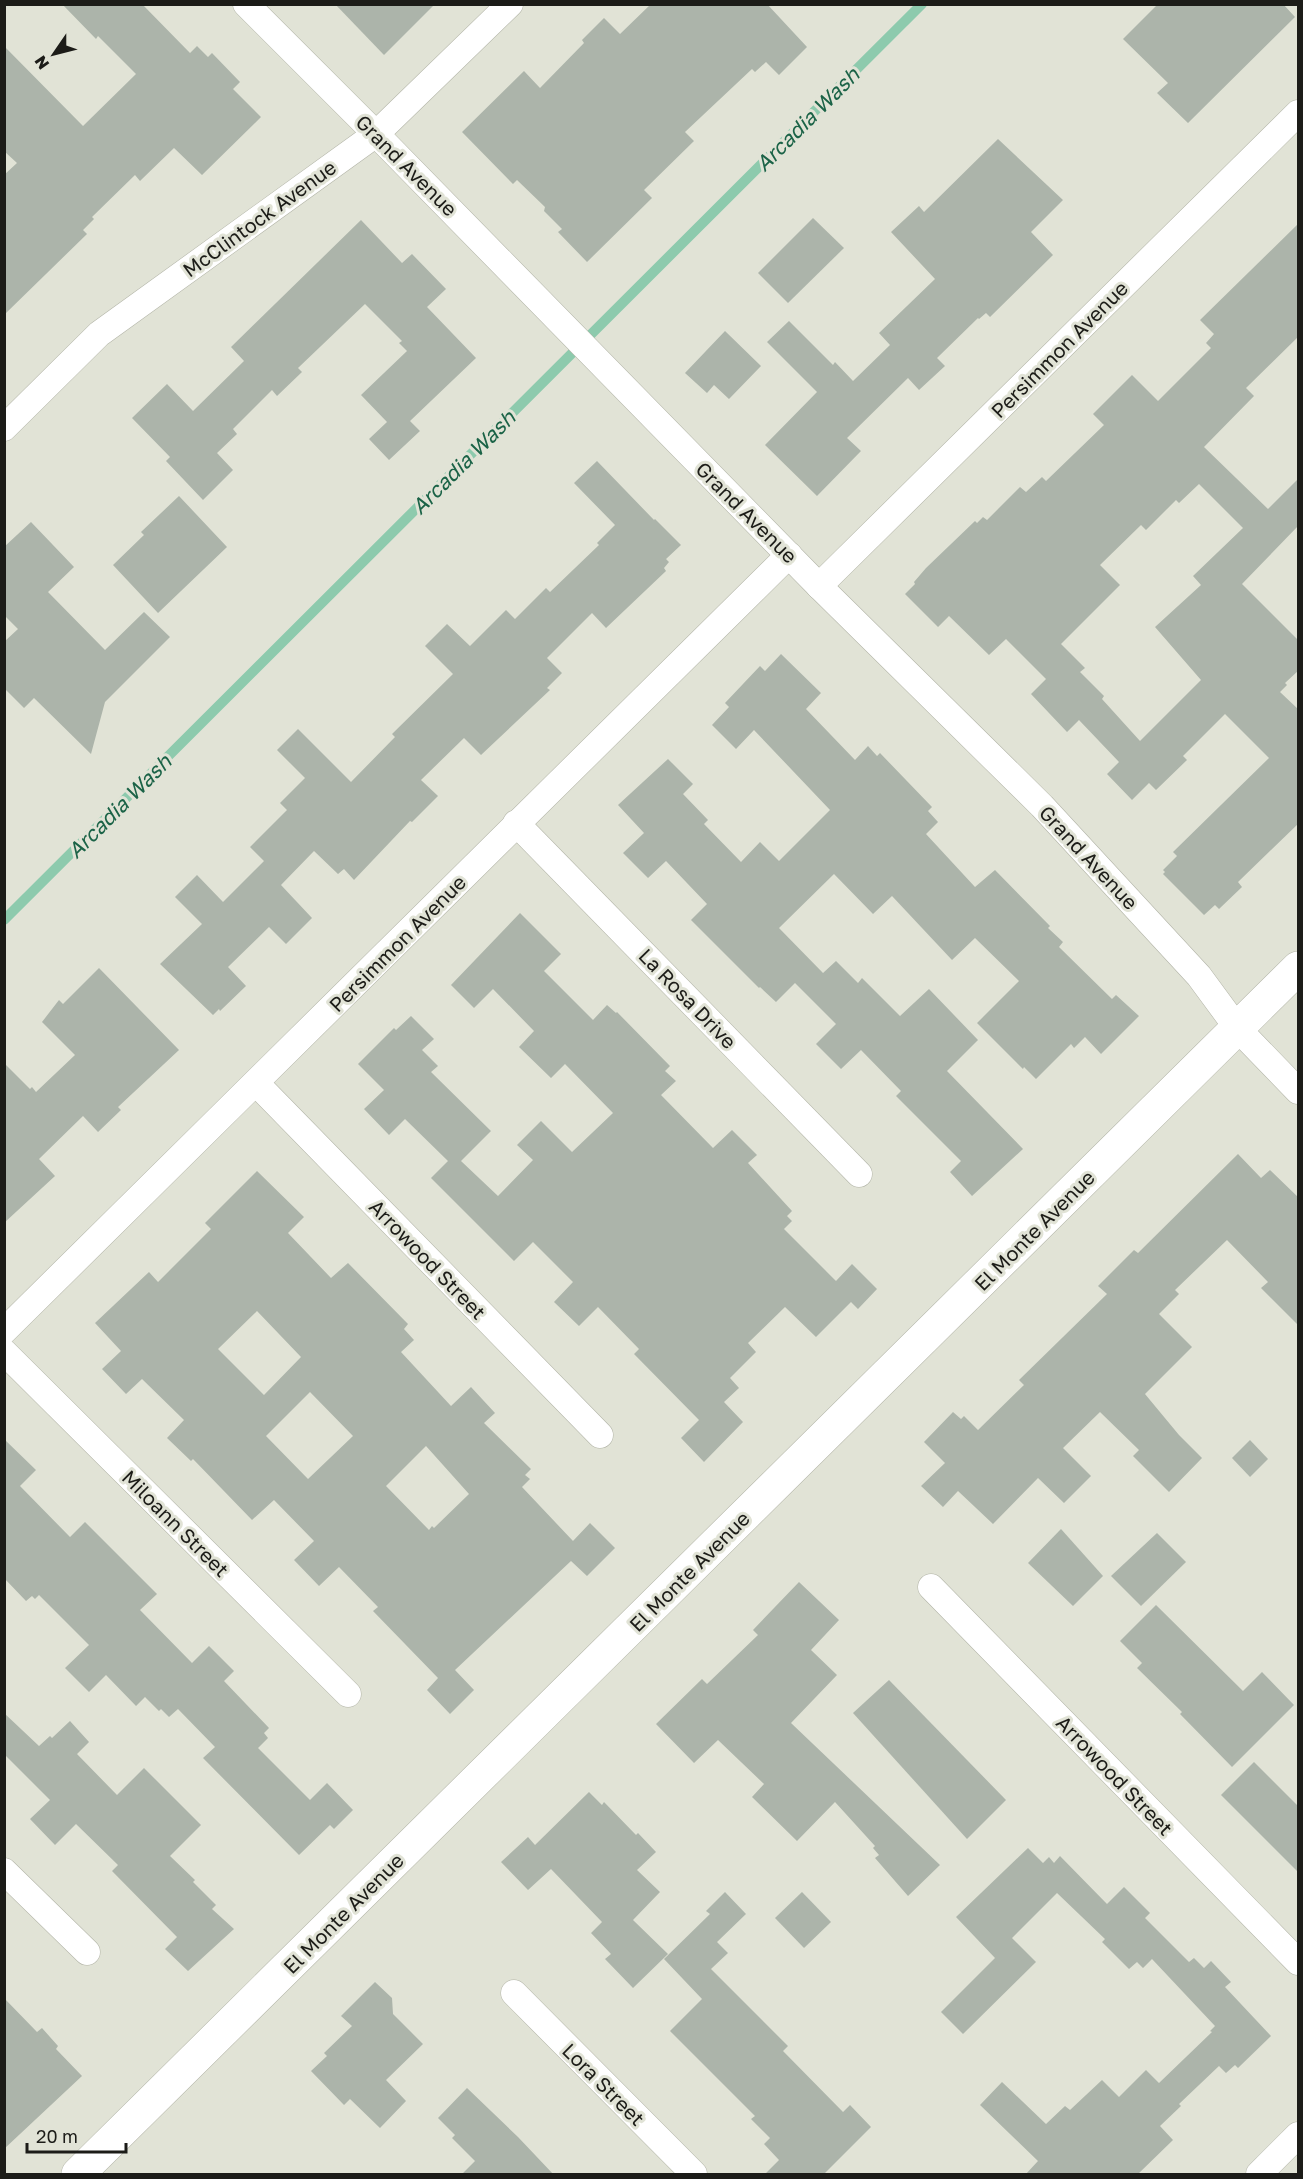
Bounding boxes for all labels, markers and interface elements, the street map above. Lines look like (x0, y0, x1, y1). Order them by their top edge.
north arrow (24, 24, 84, 84)
text: N (30, 52, 53, 73)
water label: Arcadia Wash (750, 61, 865, 176)
street label: Grand Avenue (351, 109, 463, 221)
street label: McClintock Avenue (178, 154, 340, 282)
street label: Persimmon Avenue (986, 276, 1132, 422)
water label: Arcadia Wash (406, 404, 521, 519)
street label: Grand Avenue (691, 456, 803, 568)
water label: Arcadia Wash (62, 748, 177, 863)
street label: Grand Avenue (1035, 800, 1143, 914)
street label: Persimmon Avenue (324, 870, 470, 1016)
street label: La Rosa Drive (634, 943, 742, 1053)
street label: El Monte Avenue (969, 1165, 1099, 1295)
street label: Arrowood Street (365, 1194, 491, 1324)
street label: Miloann Street (118, 1465, 234, 1581)
street label: El Monte Avenue (624, 1506, 754, 1636)
street label: Arrowood Street (1052, 1710, 1178, 1840)
street label: El Monte Avenue (278, 1848, 408, 1978)
street label: Lora Street (558, 2038, 650, 2130)
scale bar (27, 2116, 126, 2154)
text: 20 m (36, 2125, 78, 2147)

